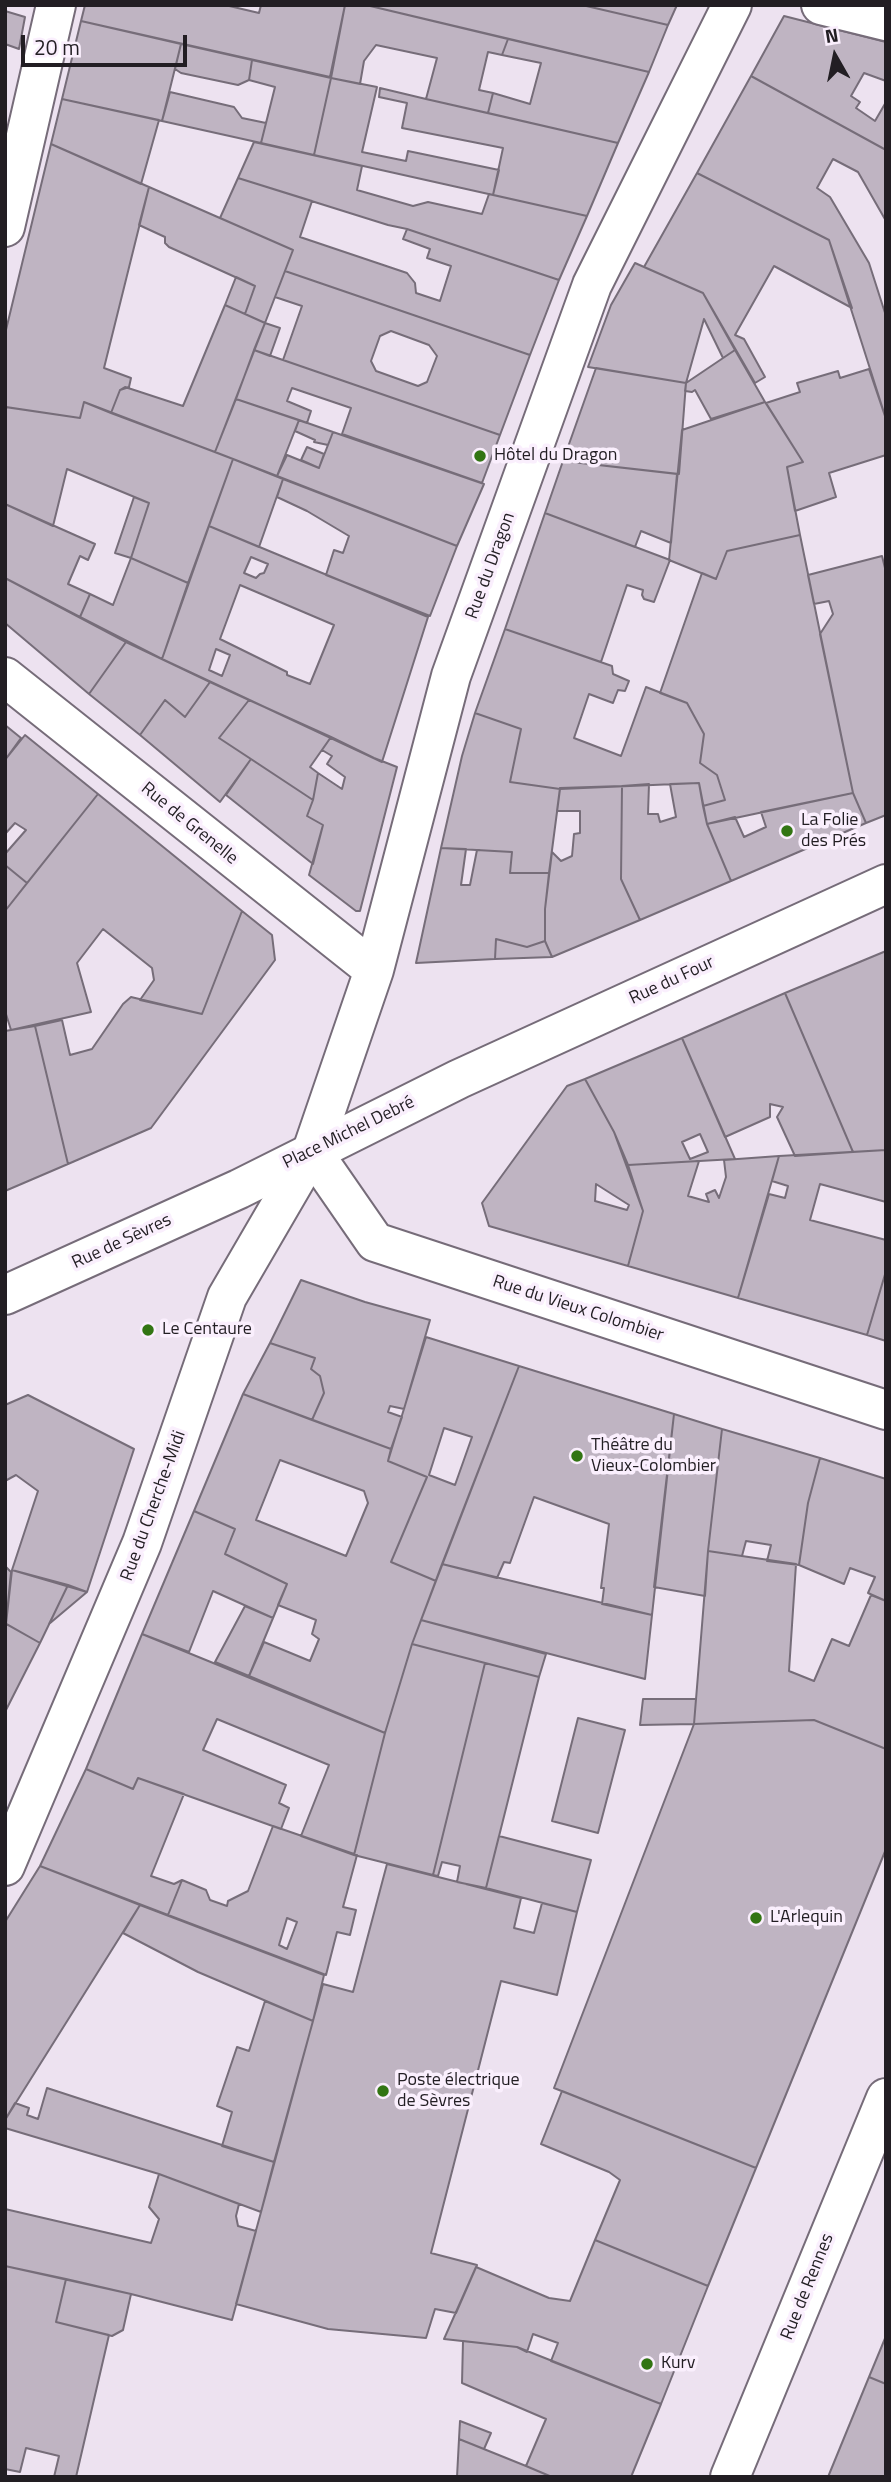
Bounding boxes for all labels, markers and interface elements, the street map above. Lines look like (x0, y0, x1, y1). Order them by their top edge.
text: N (823, 19, 840, 50)
scale bar (24, 21, 191, 65)
north arrow (800, 21, 870, 91)
text: 20 m (34, 31, 80, 63)
place label: Hôtel du Dragon (494, 445, 617, 467)
marker: Hôtel du Dragon (472, 448, 488, 464)
street label: Rue du Dragon (462, 510, 520, 622)
street label: Rue de Grenelle (136, 778, 242, 870)
place label: La Folie des Prés (801, 810, 866, 852)
marker: La Folie des Prés (779, 823, 795, 839)
street label: Rue du Four (626, 952, 718, 1010)
street label: Place Michel Debré (280, 1092, 418, 1174)
street label: Rue de Sèvres (69, 1210, 175, 1274)
street label: Rue du Vieux Colombier (490, 1271, 666, 1347)
place label: Le Centaure (162, 1319, 252, 1341)
marker: Le Centaure (140, 1322, 156, 1338)
street label: Rue du Cherche-Midi (117, 1428, 191, 1584)
place label: Théâtre du Vieux-Colombier (591, 1435, 716, 1478)
marker: Théâtre du Vieux-Colombier (569, 1448, 585, 1464)
place label: L'Arlequin (770, 1907, 843, 1929)
marker: L'Arlequin (748, 1910, 764, 1926)
place label: Poste électrique de Sèvres (397, 2070, 520, 2112)
marker: Poste électrique de Sèvres (375, 2083, 391, 2099)
street label: Rue de Rennes (777, 2231, 839, 2343)
place label: Kurv (661, 2353, 695, 2375)
marker: Kurv (639, 2356, 655, 2372)

